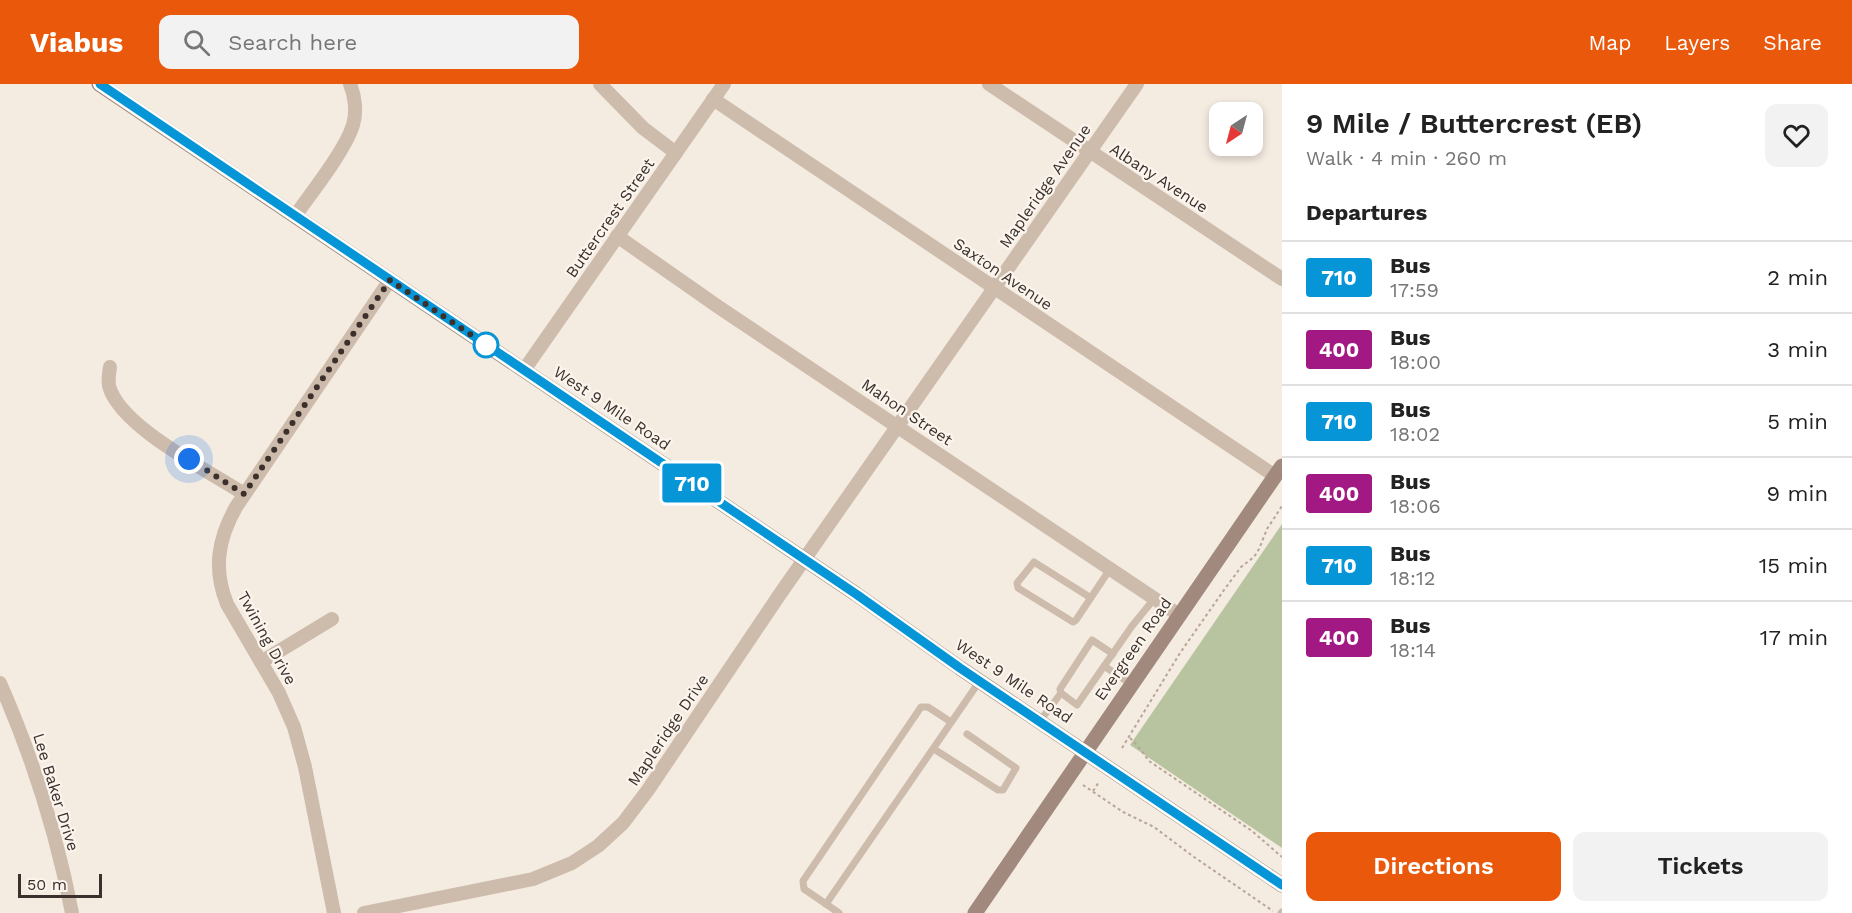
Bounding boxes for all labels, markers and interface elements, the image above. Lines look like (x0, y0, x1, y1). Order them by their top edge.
search box (159, 15, 579, 69)
text: Viabus (30, 26, 123, 59)
icon: search (180, 26, 213, 59)
text: Search here (228, 30, 357, 55)
text: Map (1588, 30, 1631, 55)
text: Layers (1664, 30, 1730, 55)
text: Share (1763, 30, 1822, 55)
north arrow (1209, 102, 1263, 156)
map controls (1209, 102, 1263, 156)
button: heart (1765, 104, 1828, 167)
text: 9 Mile / Buttercrest (EB) (1306, 107, 1642, 140)
street label: Mapleridge Avenue (995, 120, 1095, 252)
street label: Albany Avenue (1106, 139, 1212, 217)
text: Walk · 4 min · 260 m (1306, 146, 1507, 170)
street label: Buttercrest Street (562, 154, 659, 281)
text: Departures (1306, 200, 1427, 225)
street label: Saxton Avenue (950, 234, 1056, 314)
text: Bus (1390, 253, 1430, 278)
text: 710 (1321, 265, 1357, 290)
text: 2 min (1767, 265, 1828, 290)
text: 17:59 (1390, 278, 1439, 302)
text: Bus (1390, 325, 1430, 350)
unlabelled marker (473, 332, 499, 358)
text: 400 (1319, 337, 1359, 362)
text: 3 min (1767, 337, 1828, 362)
text: 18:00 (1390, 350, 1441, 374)
street label: West 9 Mile Road (550, 362, 674, 454)
street label: Mahon Street (858, 375, 956, 450)
text: Bus (1390, 397, 1430, 422)
text: 710 (1321, 409, 1357, 434)
text: 5 min (1767, 409, 1828, 434)
text: 18:02 (1390, 422, 1440, 446)
your location (174, 444, 204, 474)
line badge: 710 (658, 464, 726, 502)
text: Bus (1390, 469, 1430, 494)
text: 710 (674, 471, 710, 496)
text: 400 (1319, 481, 1359, 506)
text: 9 min (1766, 481, 1828, 506)
text: 18:06 (1390, 494, 1441, 518)
text: Bus (1390, 541, 1430, 566)
text: 710 (1321, 553, 1357, 578)
text: 15 min (1759, 553, 1828, 578)
text: 18:12 (1390, 566, 1436, 590)
street label: Twining Drive (233, 588, 301, 688)
street label: Evergreen Road (1091, 594, 1175, 704)
text: Bus (1390, 613, 1430, 638)
text: 400 (1319, 625, 1359, 650)
text: 17 min (1760, 625, 1828, 650)
street label: West 9 Mile Road (952, 635, 1076, 727)
text: 18:14 (1390, 638, 1436, 662)
street label: Mapleridge Drive (624, 671, 712, 789)
street label: Lee Baker Drive (29, 731, 83, 853)
button: Directions (1306, 832, 1561, 901)
button: Tickets (1573, 832, 1828, 901)
scale bar (18, 871, 102, 898)
text: 50 m (27, 875, 67, 894)

